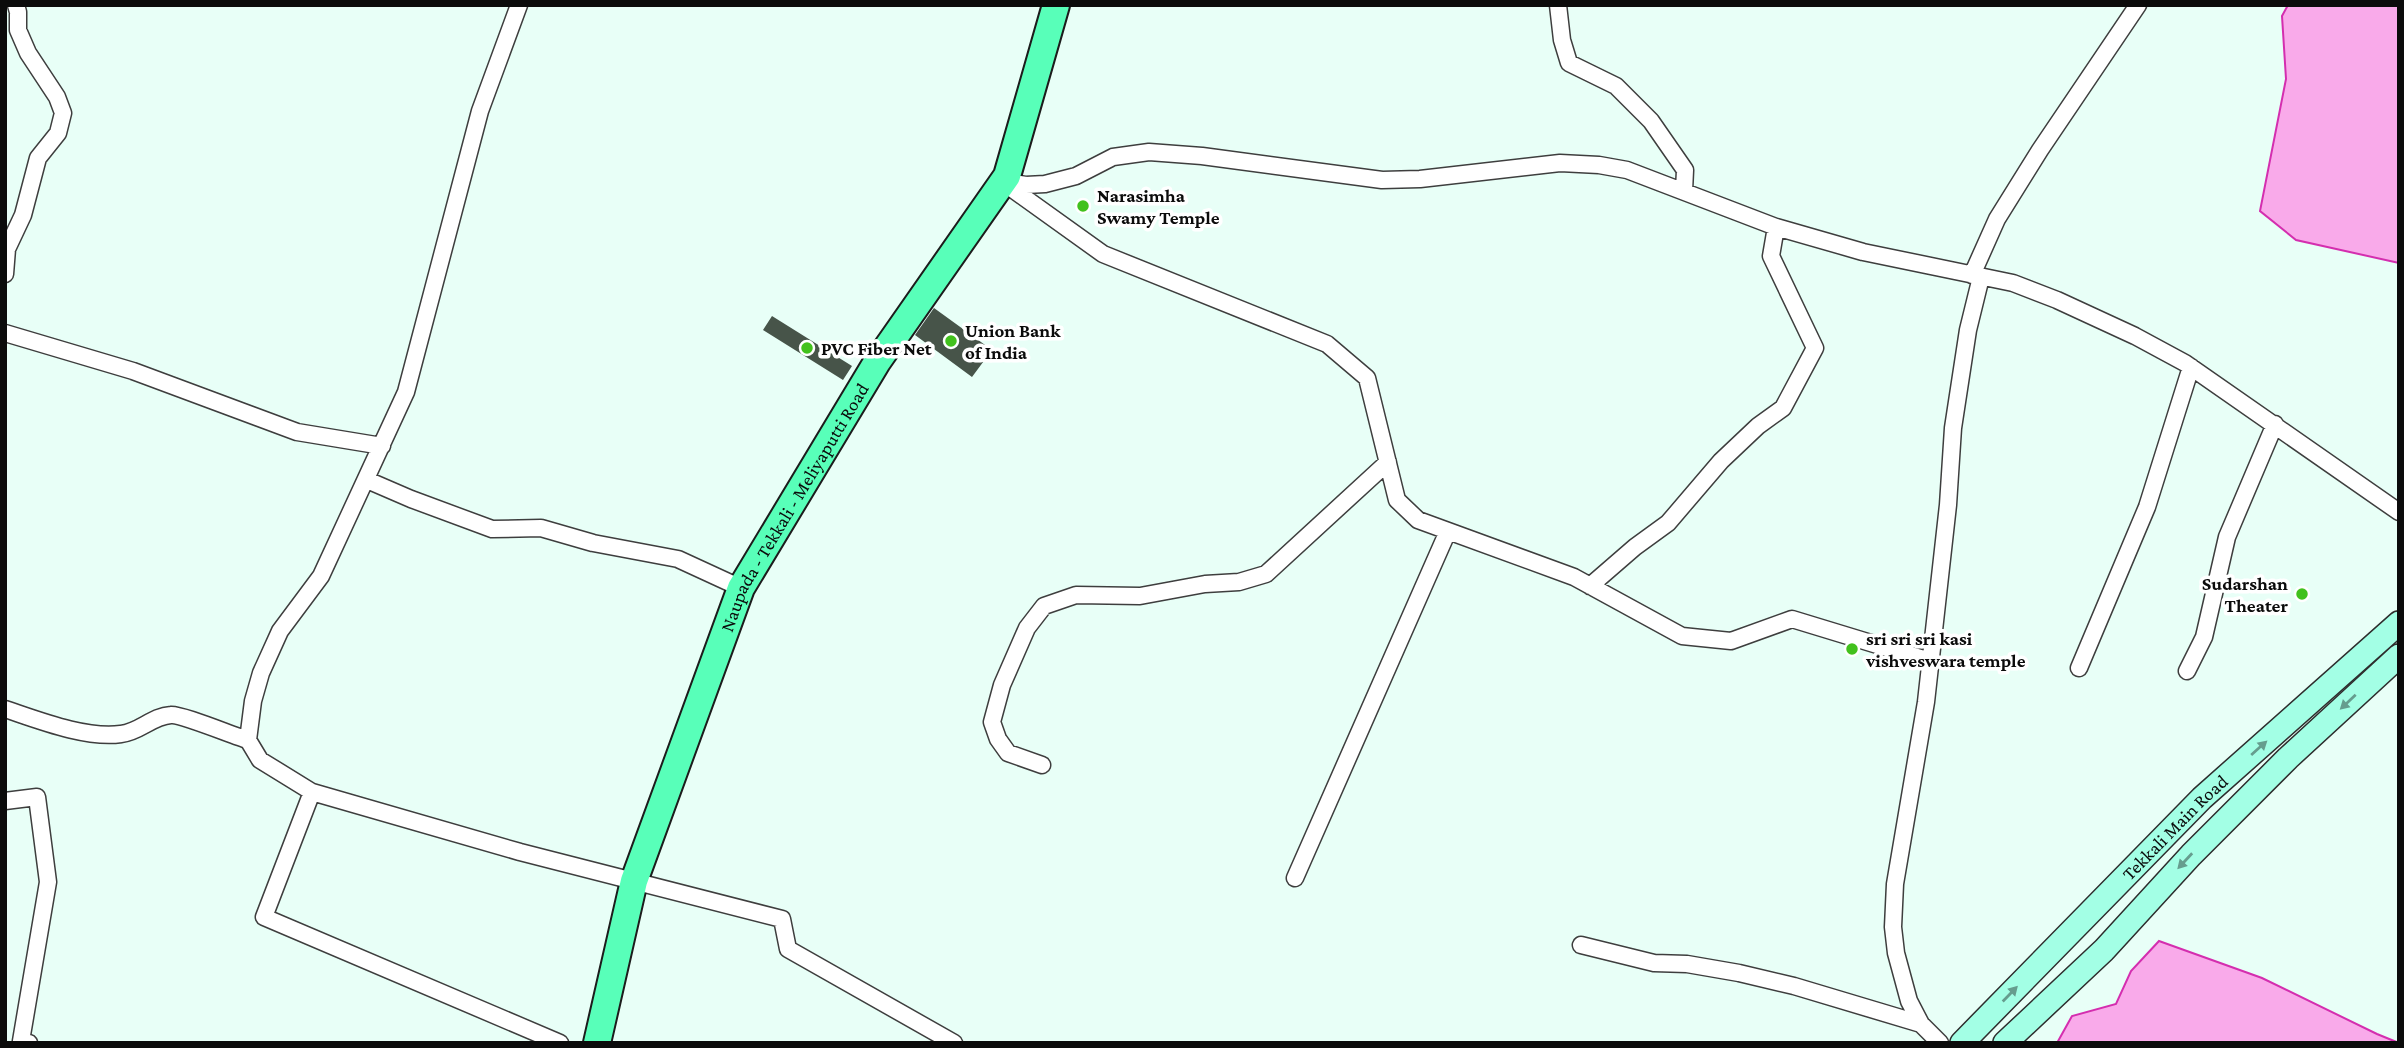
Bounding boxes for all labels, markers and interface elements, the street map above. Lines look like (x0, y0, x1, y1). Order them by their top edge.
place label: Narasimha Swamy Temple (1097, 185, 1220, 228)
marker: Narasimha Swamy Temple (1075, 198, 1091, 214)
place label: Union Bank of India (965, 320, 1061, 363)
marker: Union Bank of India (943, 333, 959, 349)
place label: PVC Fiber Net (821, 338, 932, 359)
marker: PVC Fiber Net (799, 340, 815, 356)
street label: Naupada - Tekkali - Meliyaputti Road (716, 379, 873, 635)
place label: Sudarshan Theater (2202, 573, 2288, 616)
marker: Sudarshan Theater (2294, 586, 2310, 602)
place label: sri sri sri kasi vishveswara temple (1865, 628, 2026, 671)
marker: sri sri sri kasi vishveswara temple (1844, 641, 1860, 657)
one-way arrow (2340, 694, 2357, 709)
one-way arrow (2250, 740, 2267, 756)
street label: Tekkali Main Road (2118, 770, 2232, 884)
one-way arrow (2178, 852, 2194, 869)
one-way arrow (2002, 986, 2018, 1003)

